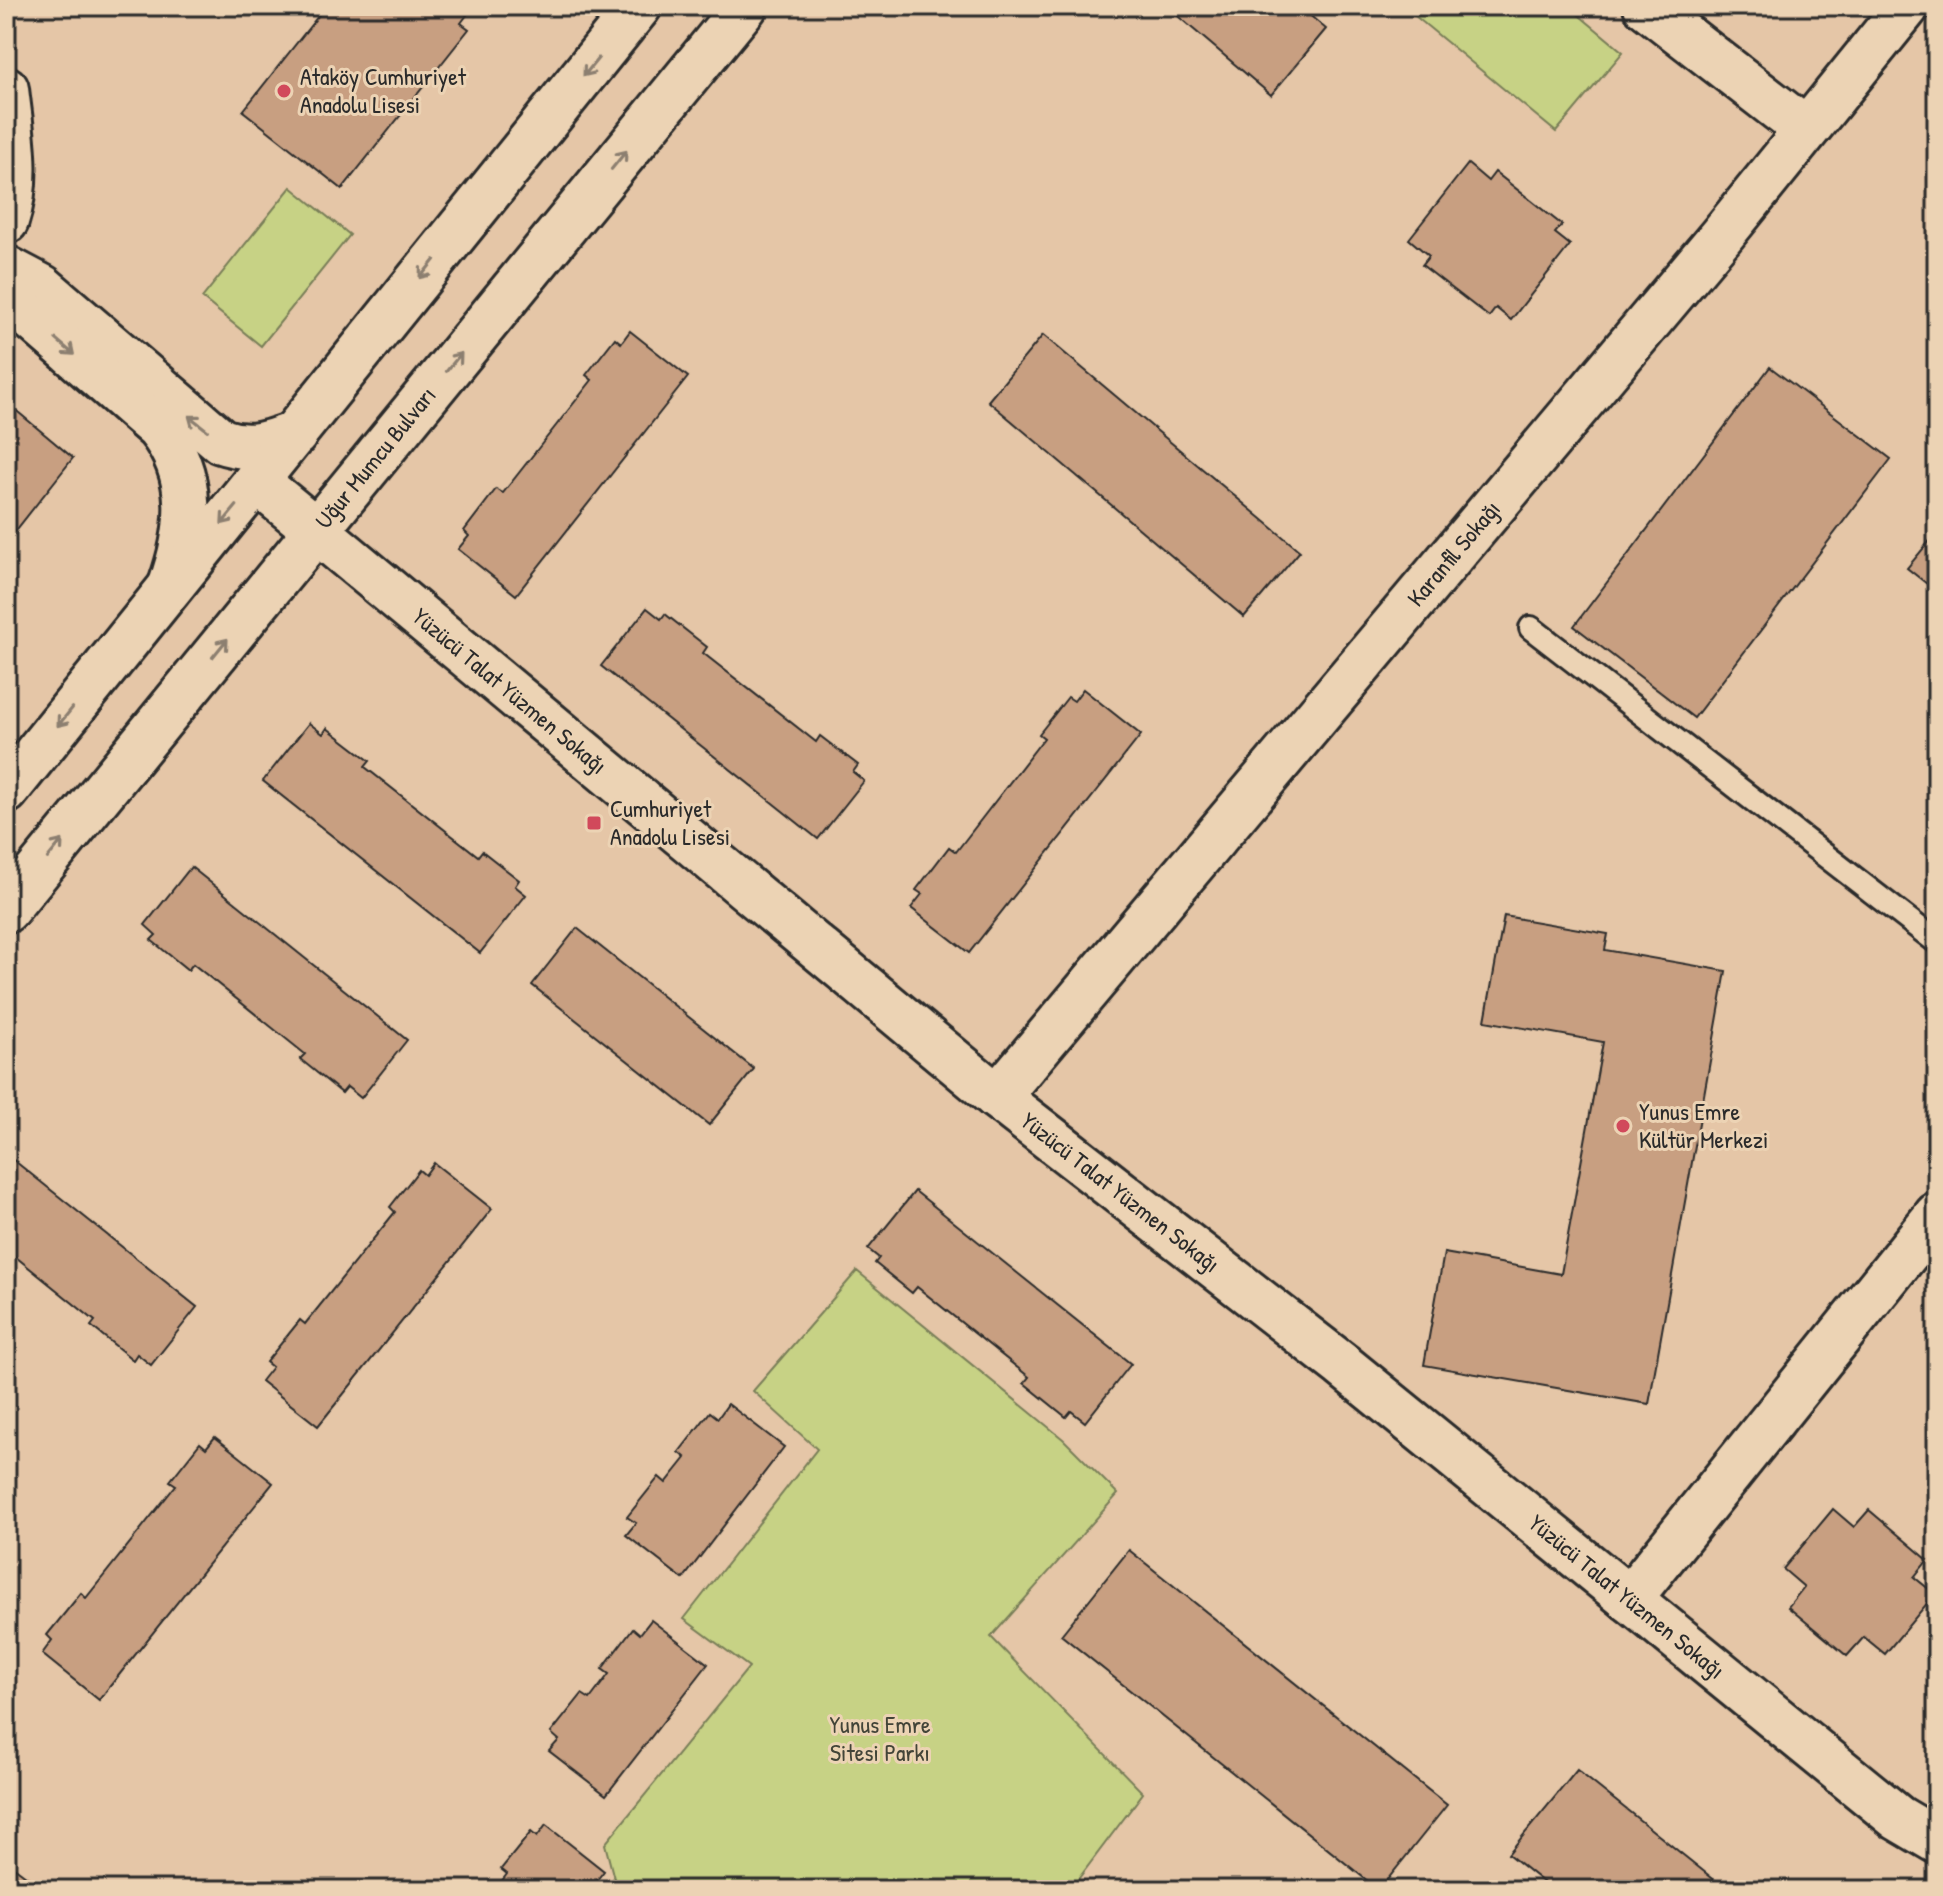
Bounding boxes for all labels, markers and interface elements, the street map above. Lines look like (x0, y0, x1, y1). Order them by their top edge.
one-way arrow (582, 56, 599, 77)
place label: Ataköy Cumhuriyet Anadolu Lisesi (300, 60, 467, 120)
marker: Ataköy Cumhuriyet Anadolu Lisesi (275, 82, 293, 100)
one-way arrow (610, 151, 628, 171)
one-way arrow (419, 258, 436, 279)
one-way arrow (54, 338, 74, 356)
one-way arrow (445, 352, 463, 373)
street label: Uğur Mumcu Bulvarı (307, 379, 443, 535)
one-way arrow (188, 414, 209, 432)
street label: Karanfil Sokağı (1399, 493, 1507, 613)
one-way arrow (220, 504, 238, 525)
street label: Yüzücü Talat Yüzmen Sokağı (406, 600, 614, 781)
one-way arrow (211, 638, 229, 659)
one-way arrow (56, 706, 74, 727)
place label: Cumhuriyet Anadolu Lisesi (610, 792, 730, 852)
marker: Cumhuriyet Anadolu Lisesi (585, 814, 603, 832)
one-way arrow (46, 839, 64, 860)
place label: Yunus Emre Kültür Merkezi (1639, 1095, 1768, 1155)
street label: Yüzücü Talat Yüzmen Sokağı (1015, 1104, 1227, 1279)
marker: Yunus Emre Kültür Merkezi (1614, 1117, 1632, 1135)
street label: Yüzücü Talat Yüzmen Sokağı (1523, 1507, 1732, 1686)
park label: Yunus Emre Sitesi Parkı (829, 1708, 931, 1768)

